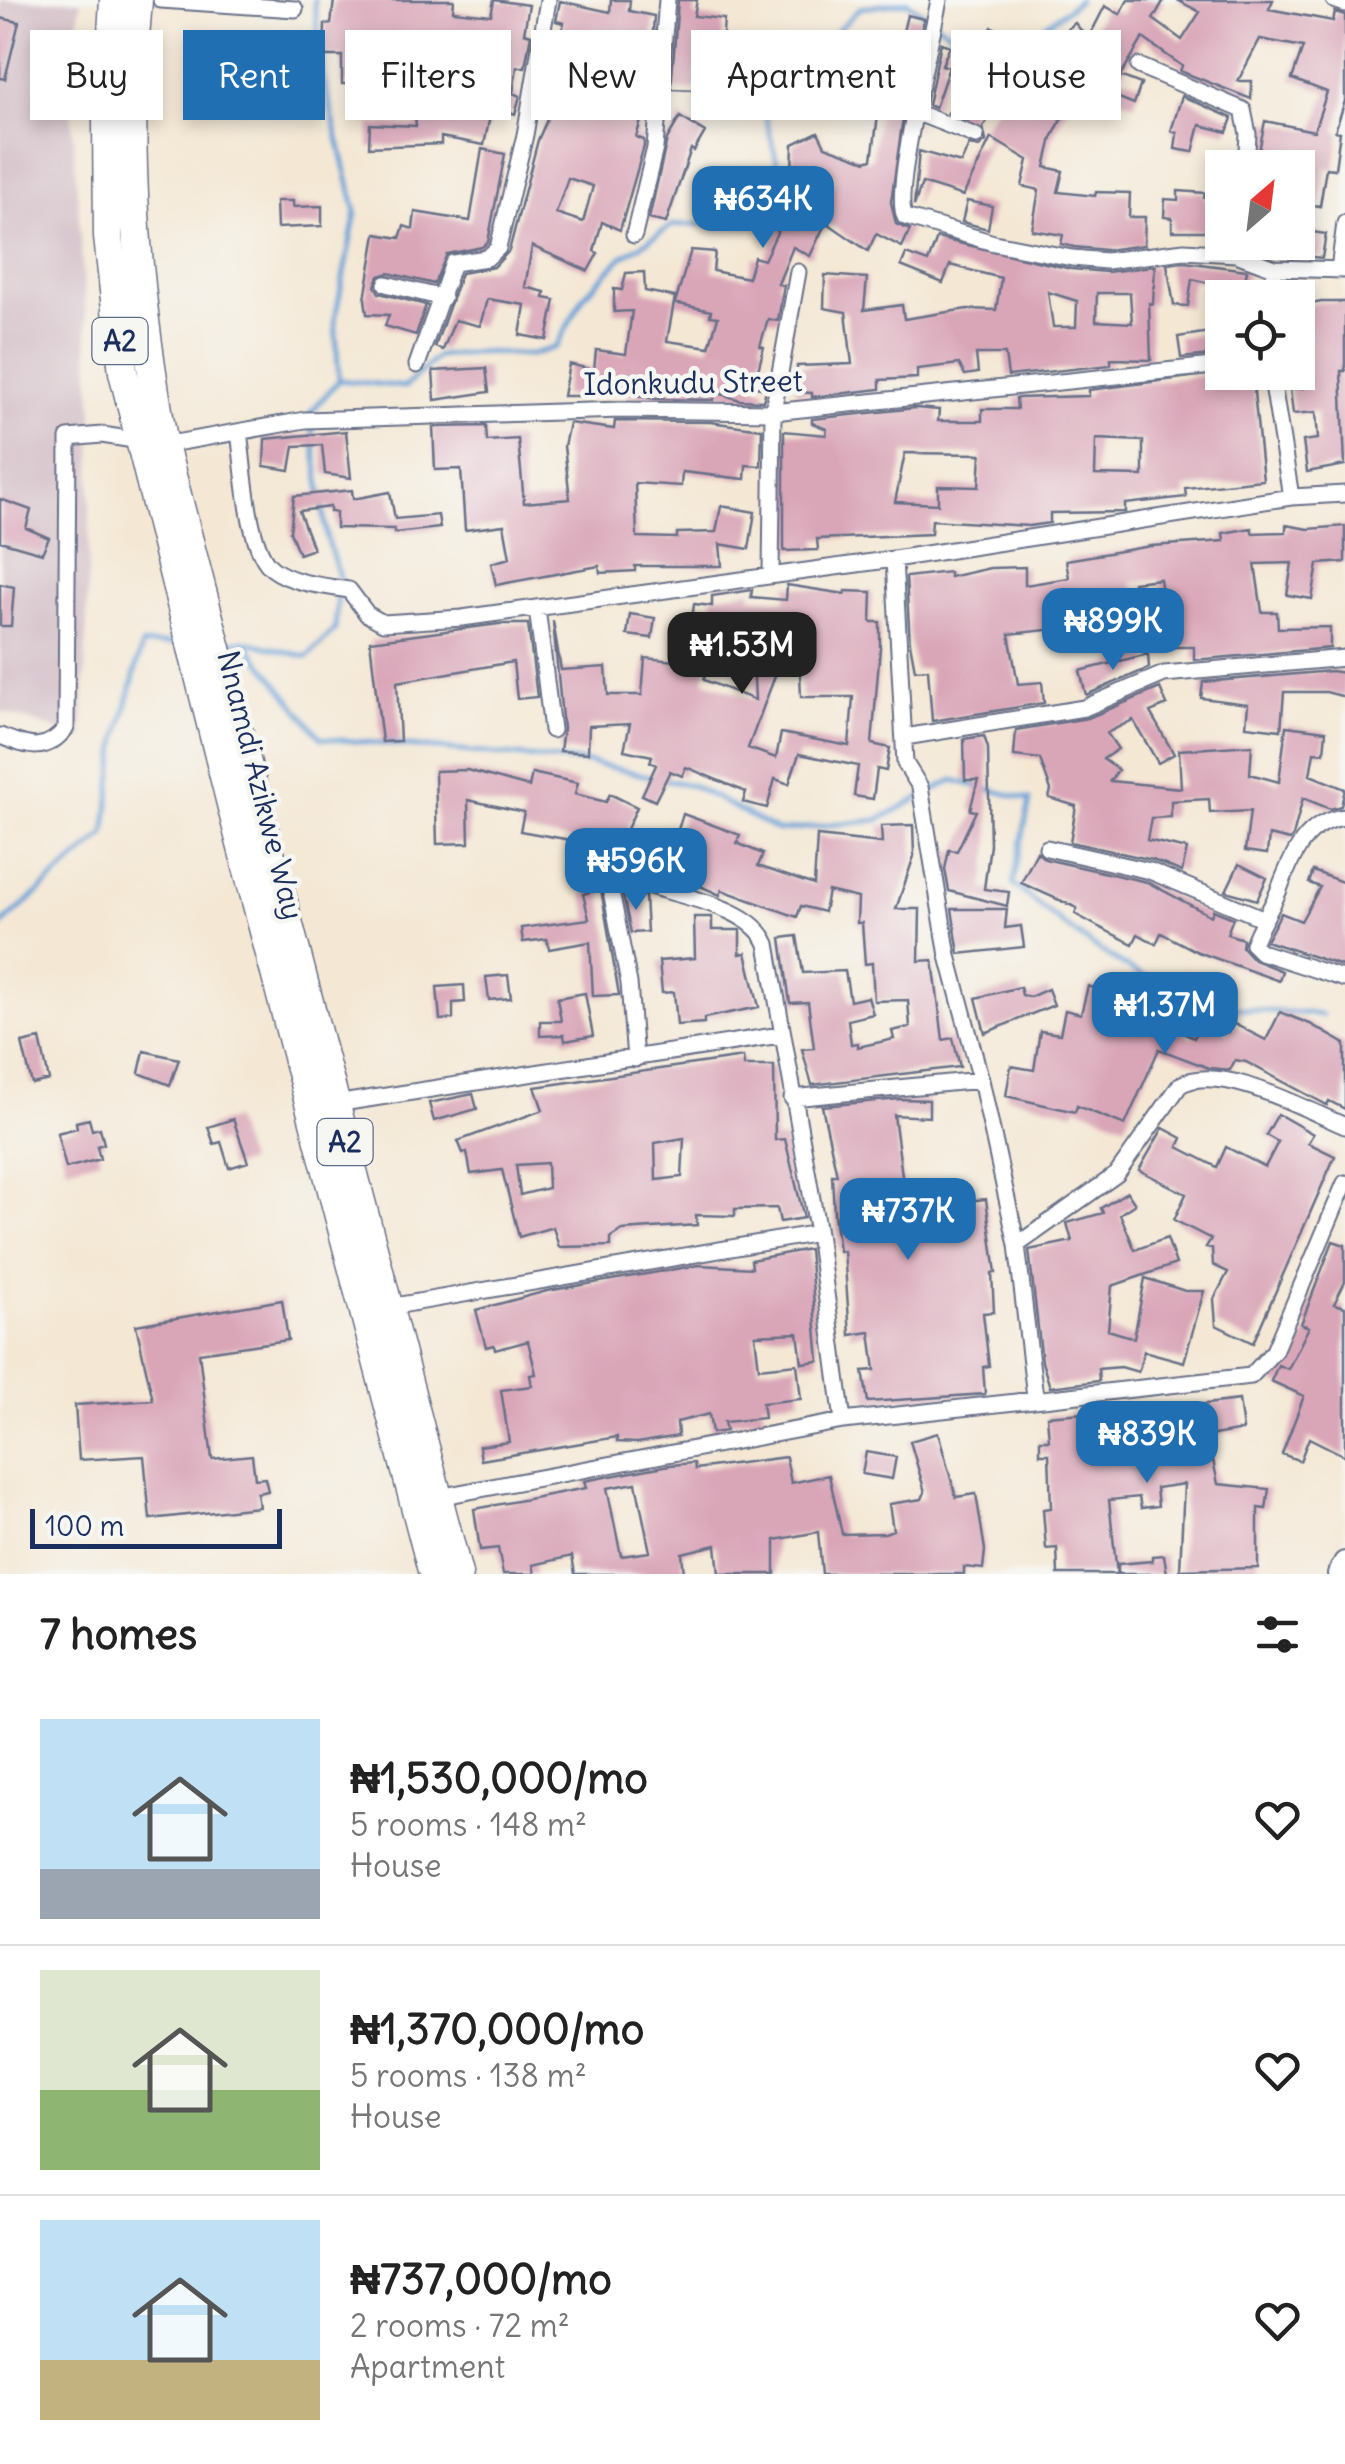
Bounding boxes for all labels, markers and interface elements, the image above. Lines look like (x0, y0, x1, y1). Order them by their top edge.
chip: Buy (30, 30, 163, 120)
chip: Rent (183, 30, 325, 120)
chip: Filters (345, 30, 511, 120)
chip: New (531, 30, 671, 120)
chip: Apartment (691, 30, 931, 120)
chip: House (951, 30, 1121, 120)
north arrow (1205, 150, 1315, 260)
map controls (1205, 150, 1315, 390)
pin: ₦634K (693, 166, 833, 251)
text: ₦634K (714, 178, 812, 219)
button: locate (1205, 280, 1315, 390)
road number: A2 (92, 318, 148, 364)
street label: Idonkudu Street (583, 361, 803, 403)
pin: ₦899K (1043, 588, 1183, 673)
text: ₦899K (1064, 600, 1162, 641)
pin: ₦1.53M (661, 612, 823, 697)
text: ₦1.53M (690, 624, 795, 665)
street label: Nnamdi Azikwe Way (209, 647, 313, 923)
pin: ₦596K (566, 828, 706, 913)
text: ₦596K (587, 840, 685, 881)
pin: ₦1.37M (1084, 972, 1246, 1057)
text: ₦1.37M (1114, 984, 1216, 1025)
road number: A2 (318, 1119, 372, 1165)
pin: ₦737K (838, 1178, 978, 1263)
text: ₦737K (862, 1190, 954, 1231)
pin: ₦839K (1077, 1401, 1217, 1486)
text: ₦839K (1098, 1413, 1196, 1454)
scale bar (30, 1504, 282, 1548)
text: 100 m (45, 1508, 124, 1544)
icon: filters (1250, 1607, 1305, 1662)
text: 7 homes (40, 1608, 197, 1660)
text: ₦1,530,000/mo (350, 1752, 648, 1804)
icon: home (120, 1759, 240, 1879)
icon: heart (1250, 1792, 1305, 1847)
text: 5 rooms · 148 m² (350, 1804, 587, 1845)
text: House (350, 1845, 441, 1886)
text: ₦1,370,000/mo (350, 2003, 644, 2055)
icon: home (120, 2010, 240, 2130)
icon: heart (1250, 2043, 1305, 2098)
text: 5 rooms · 138 m² (350, 2055, 587, 2096)
text: House (350, 2096, 441, 2137)
text: ₦737,000/mo (350, 2253, 612, 2305)
icon: home (120, 2260, 240, 2380)
icon: heart (1250, 2293, 1305, 2348)
text: 2 rooms · 72 m² (350, 2305, 570, 2346)
text: Apartment (350, 2346, 505, 2387)

